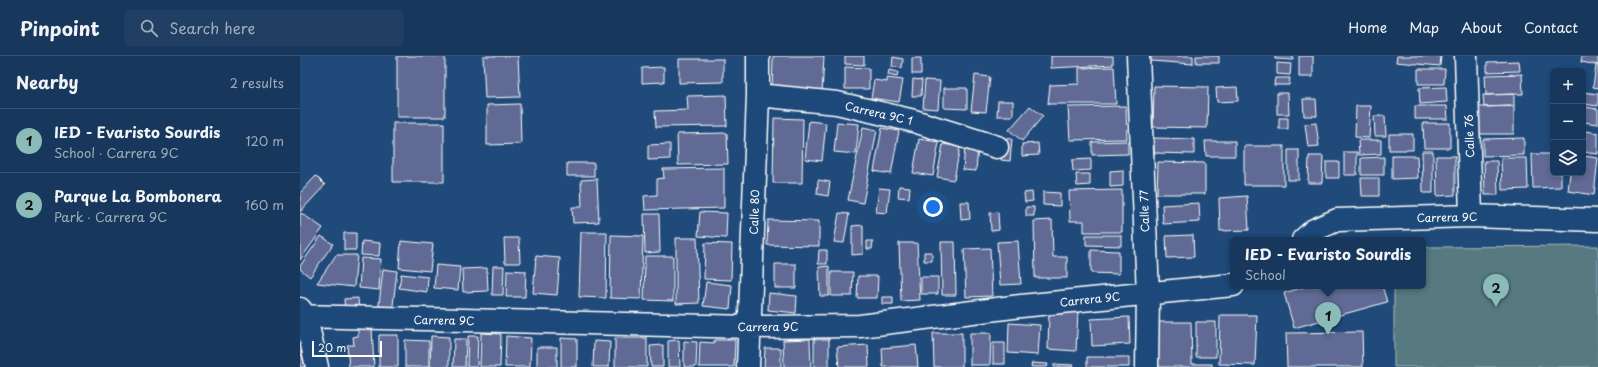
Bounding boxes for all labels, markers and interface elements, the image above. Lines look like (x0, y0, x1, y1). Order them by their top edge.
search box (124, 10, 404, 46)
text: Pinpoint (20, 14, 100, 42)
text: Search here (170, 16, 255, 39)
icon: search (138, 17, 160, 39)
text: Home (1348, 17, 1387, 38)
text: Map (1409, 17, 1439, 38)
text: About (1461, 17, 1502, 38)
text: Contact (1524, 17, 1578, 38)
map controls (1550, 68, 1586, 176)
button: + (1550, 68, 1586, 104)
text: Nearby (16, 69, 78, 95)
text: 2 results (230, 73, 284, 92)
street label: Carrera 9C 1 (843, 97, 915, 129)
button: − (1550, 104, 1586, 140)
street label: Calle 76 (1460, 114, 1478, 158)
text: IED - Evaristo Sourdis (54, 120, 220, 143)
text: 1 (26, 131, 32, 150)
text: 120 m (245, 131, 284, 150)
button: layers (1550, 140, 1586, 176)
text: School · Carrera 9C (54, 143, 179, 162)
text: Parque La Bombonera (54, 184, 222, 207)
street label: Calle 80 (745, 189, 763, 235)
street label: Calle 77 (1135, 189, 1153, 232)
text: 2 (24, 195, 34, 214)
text: 160 m (245, 195, 284, 214)
your location (923, 197, 943, 217)
text: Park · Carrera 9C (54, 207, 167, 226)
street label: Carrera 9C (1416, 208, 1478, 226)
popup (1230, 237, 1426, 289)
text: IED - Evaristo Sourdis (1245, 242, 1411, 265)
text: School (1245, 265, 1286, 284)
pin: 2 (1483, 274, 1509, 307)
street label: Carrera 9C (1059, 287, 1121, 311)
pin: 1 (1315, 302, 1341, 335)
street label: Carrera 9C (413, 311, 475, 329)
street label: Carrera 9C (738, 318, 798, 335)
scale bar (312, 339, 382, 358)
text: 20 m (318, 339, 346, 356)

